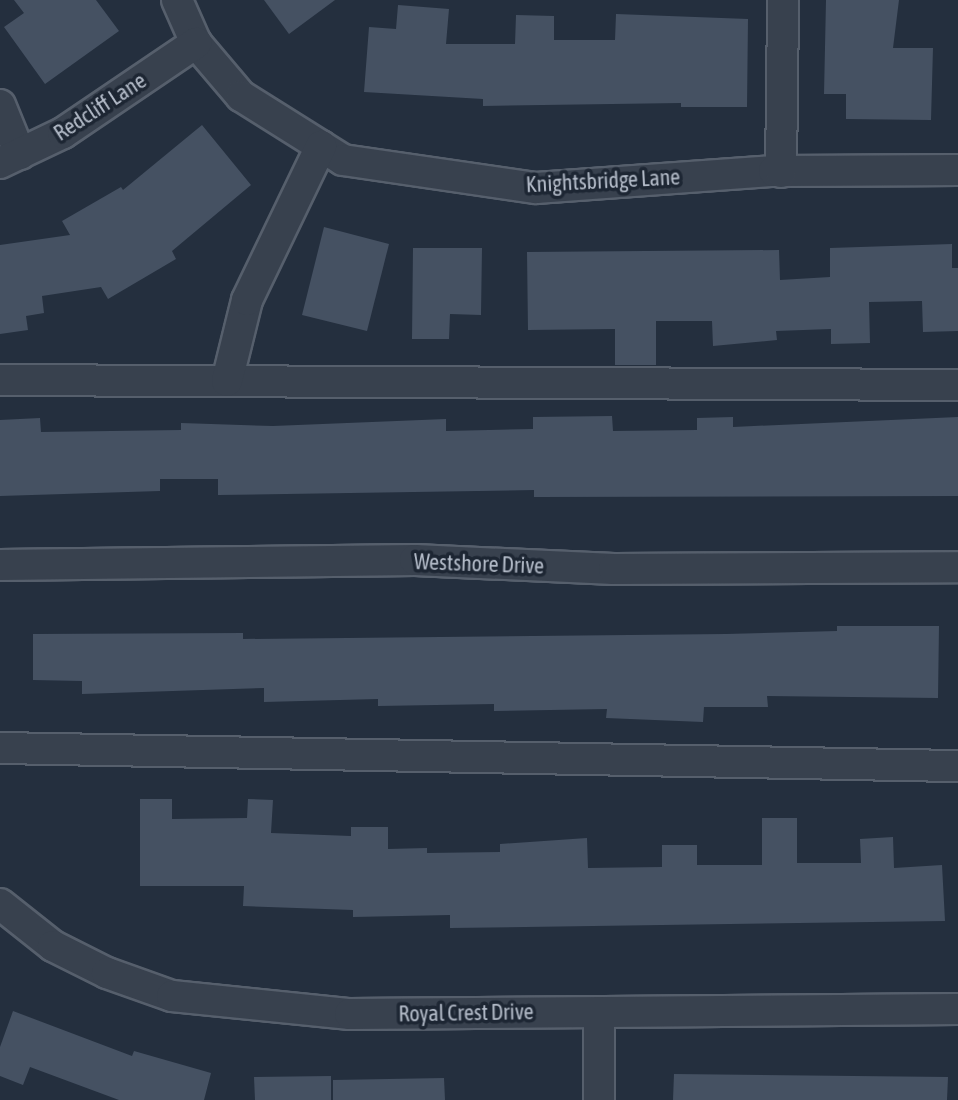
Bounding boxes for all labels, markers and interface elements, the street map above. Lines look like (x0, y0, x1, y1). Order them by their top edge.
street label: Redcliff Lane (49, 67, 151, 147)
street label: Knightsbridge Lane (525, 164, 681, 198)
street label: Westshore Drive (413, 549, 545, 579)
street label: Royal Crest Drive (398, 999, 534, 1027)

